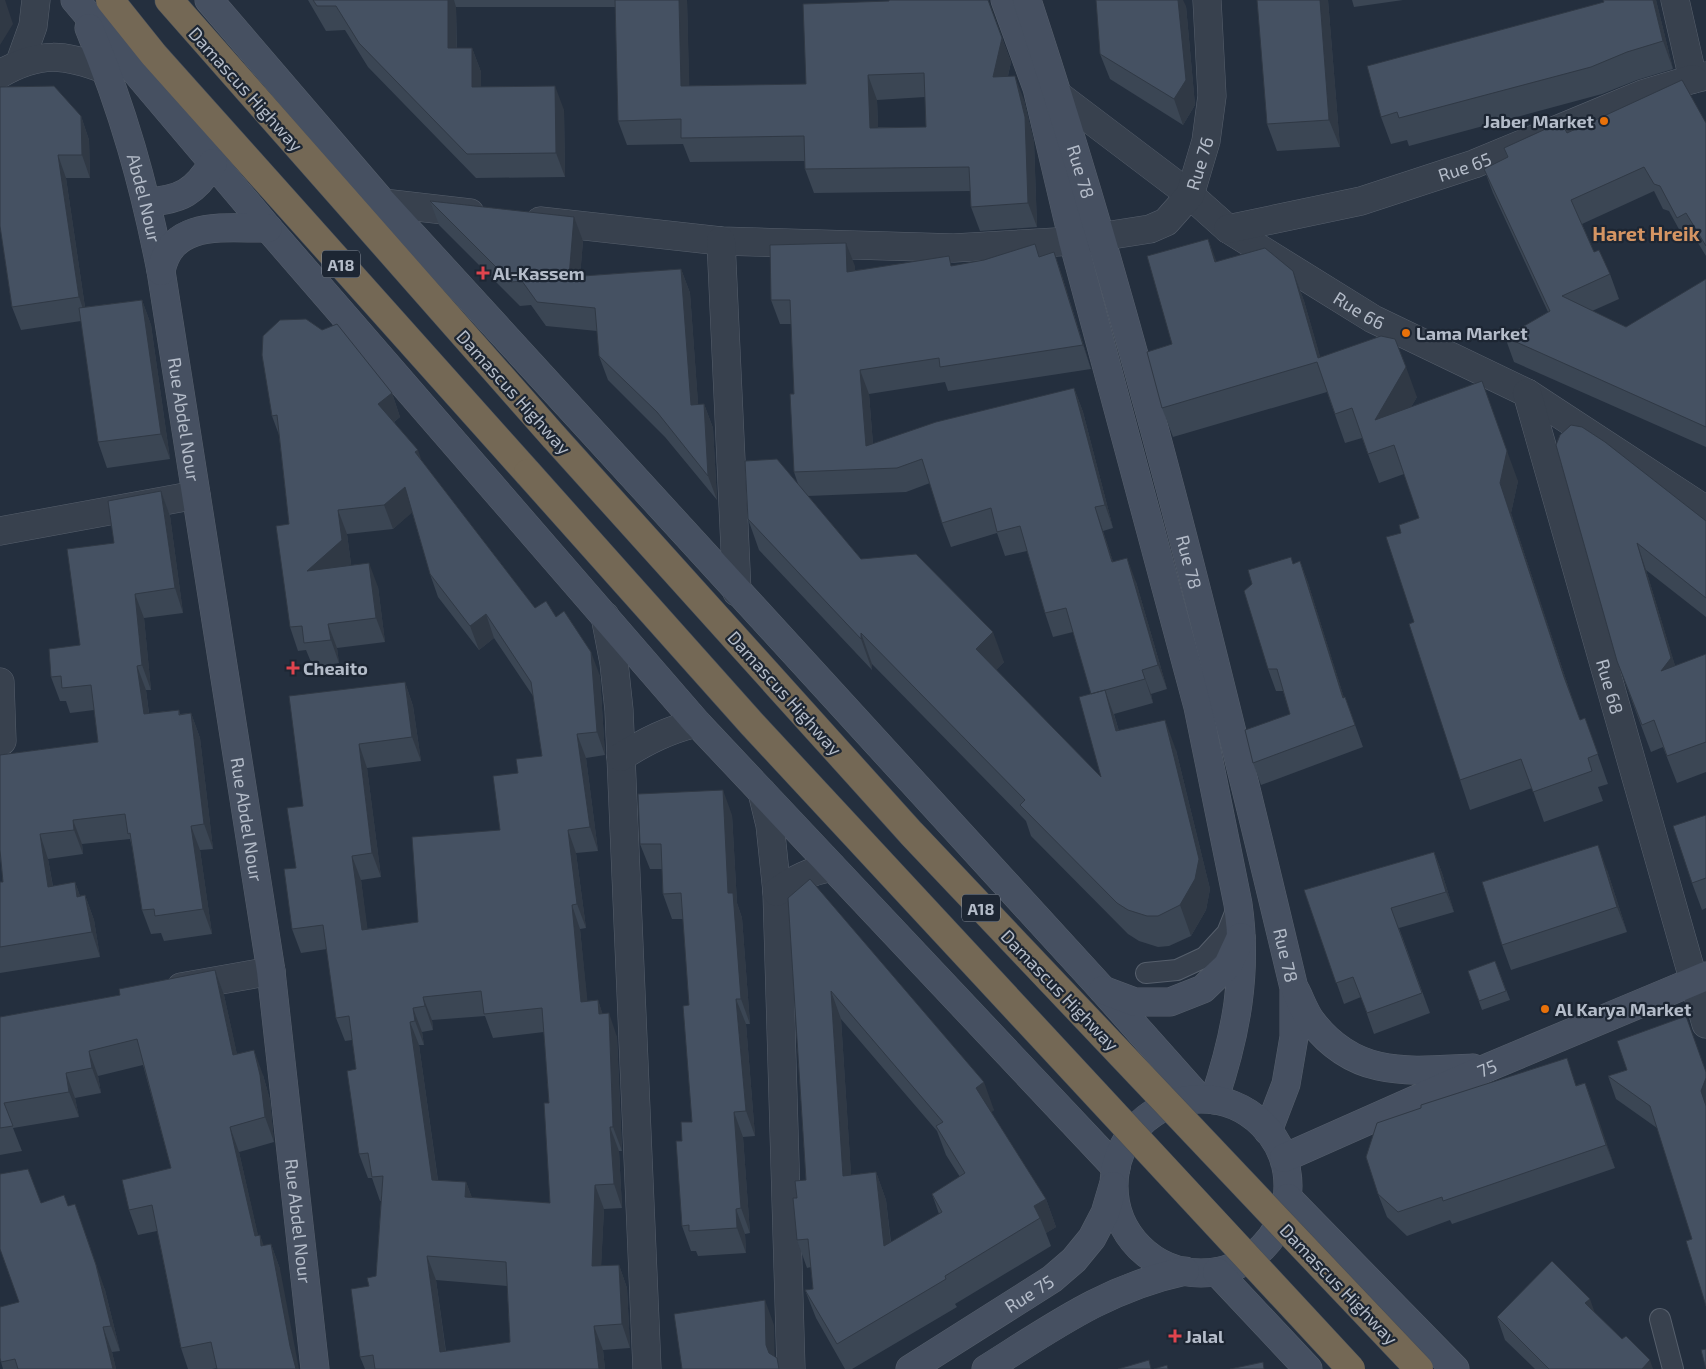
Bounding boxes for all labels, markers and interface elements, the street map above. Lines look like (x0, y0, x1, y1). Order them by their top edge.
street label: Damascus Highway (184, 22, 308, 156)
place label: Jaber Market (1483, 110, 1595, 132)
marker: Jaber Market (1598, 115, 1610, 127)
street label: Rue 76 (1181, 134, 1218, 193)
street label: Rue 78 (1063, 142, 1100, 201)
street label: Rue 65 (1435, 147, 1495, 186)
street label: Abdel Nour (123, 151, 166, 244)
district label: Haret Hreik (1592, 221, 1701, 245)
road number: A18 (322, 250, 360, 278)
place label: Al-Kassem (493, 262, 585, 284)
marker: Al-Kassem (477, 267, 489, 279)
street label: Rue 66 (1330, 286, 1388, 334)
place label: Lama Market (1416, 322, 1528, 344)
street label: Damascus Highway (452, 325, 576, 459)
marker: Lama Market (1400, 327, 1412, 339)
street label: Rue Abdel Nour (164, 356, 205, 483)
street label: Rue 78 (1172, 532, 1207, 591)
street label: Damascus Highway (723, 626, 847, 760)
street label: Rue 68 (1592, 656, 1629, 717)
place label: Cheaito (303, 657, 368, 679)
marker: Cheaito (287, 662, 299, 674)
street label: Rue Abdel Nour (227, 756, 268, 883)
road number: A18 (962, 894, 1000, 921)
street label: Damascus Highway (997, 925, 1124, 1056)
street label: Rue 78 (1269, 926, 1303, 985)
place label: Al Karya Market (1555, 998, 1692, 1020)
marker: Al Karya Market (1539, 1003, 1551, 1015)
street label: 75 (1474, 1054, 1500, 1082)
street label: Rue Abdel Nour (281, 1157, 316, 1285)
street label: Damascus Highway (1276, 1219, 1403, 1350)
street label: Rue 75 (1000, 1270, 1058, 1317)
place label: Jalal (1185, 1325, 1224, 1347)
marker: Jalal (1169, 1330, 1181, 1342)

